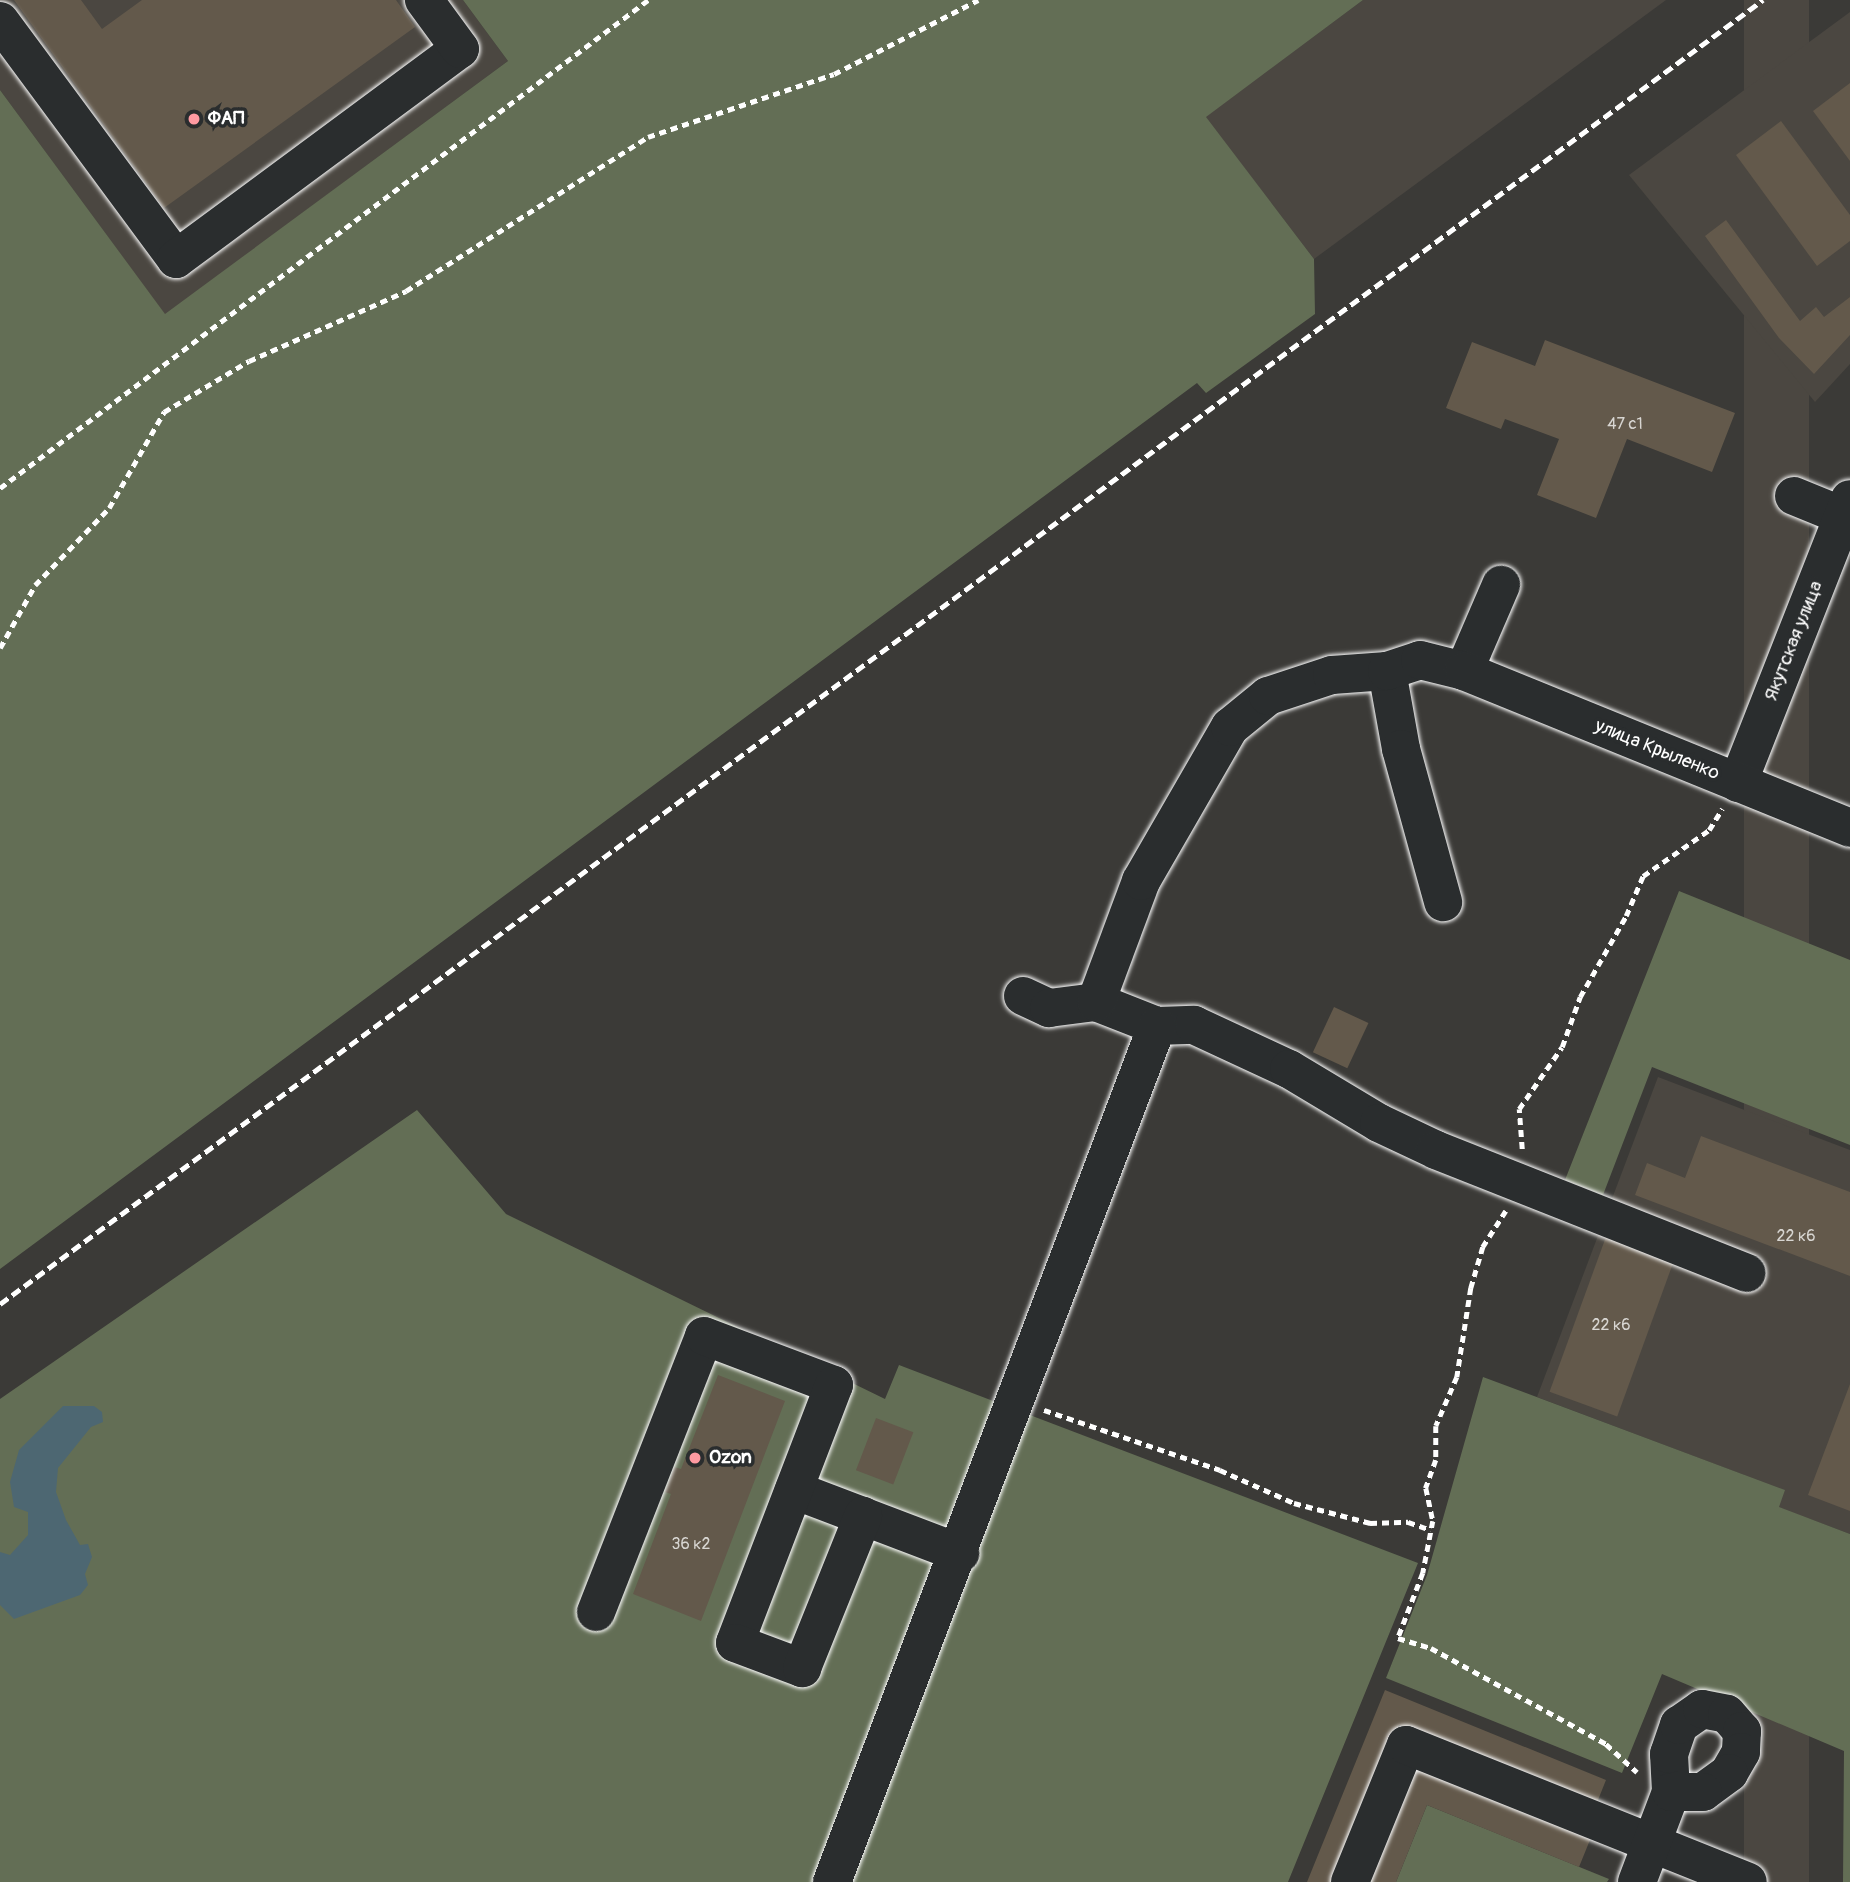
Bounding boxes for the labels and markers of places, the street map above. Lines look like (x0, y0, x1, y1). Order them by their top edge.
place label: ФАП (208, 108, 244, 130)
marker: ФАП (186, 111, 202, 127)
place label: Ozon (709, 1447, 752, 1469)
marker: Ozon (687, 1450, 703, 1466)

